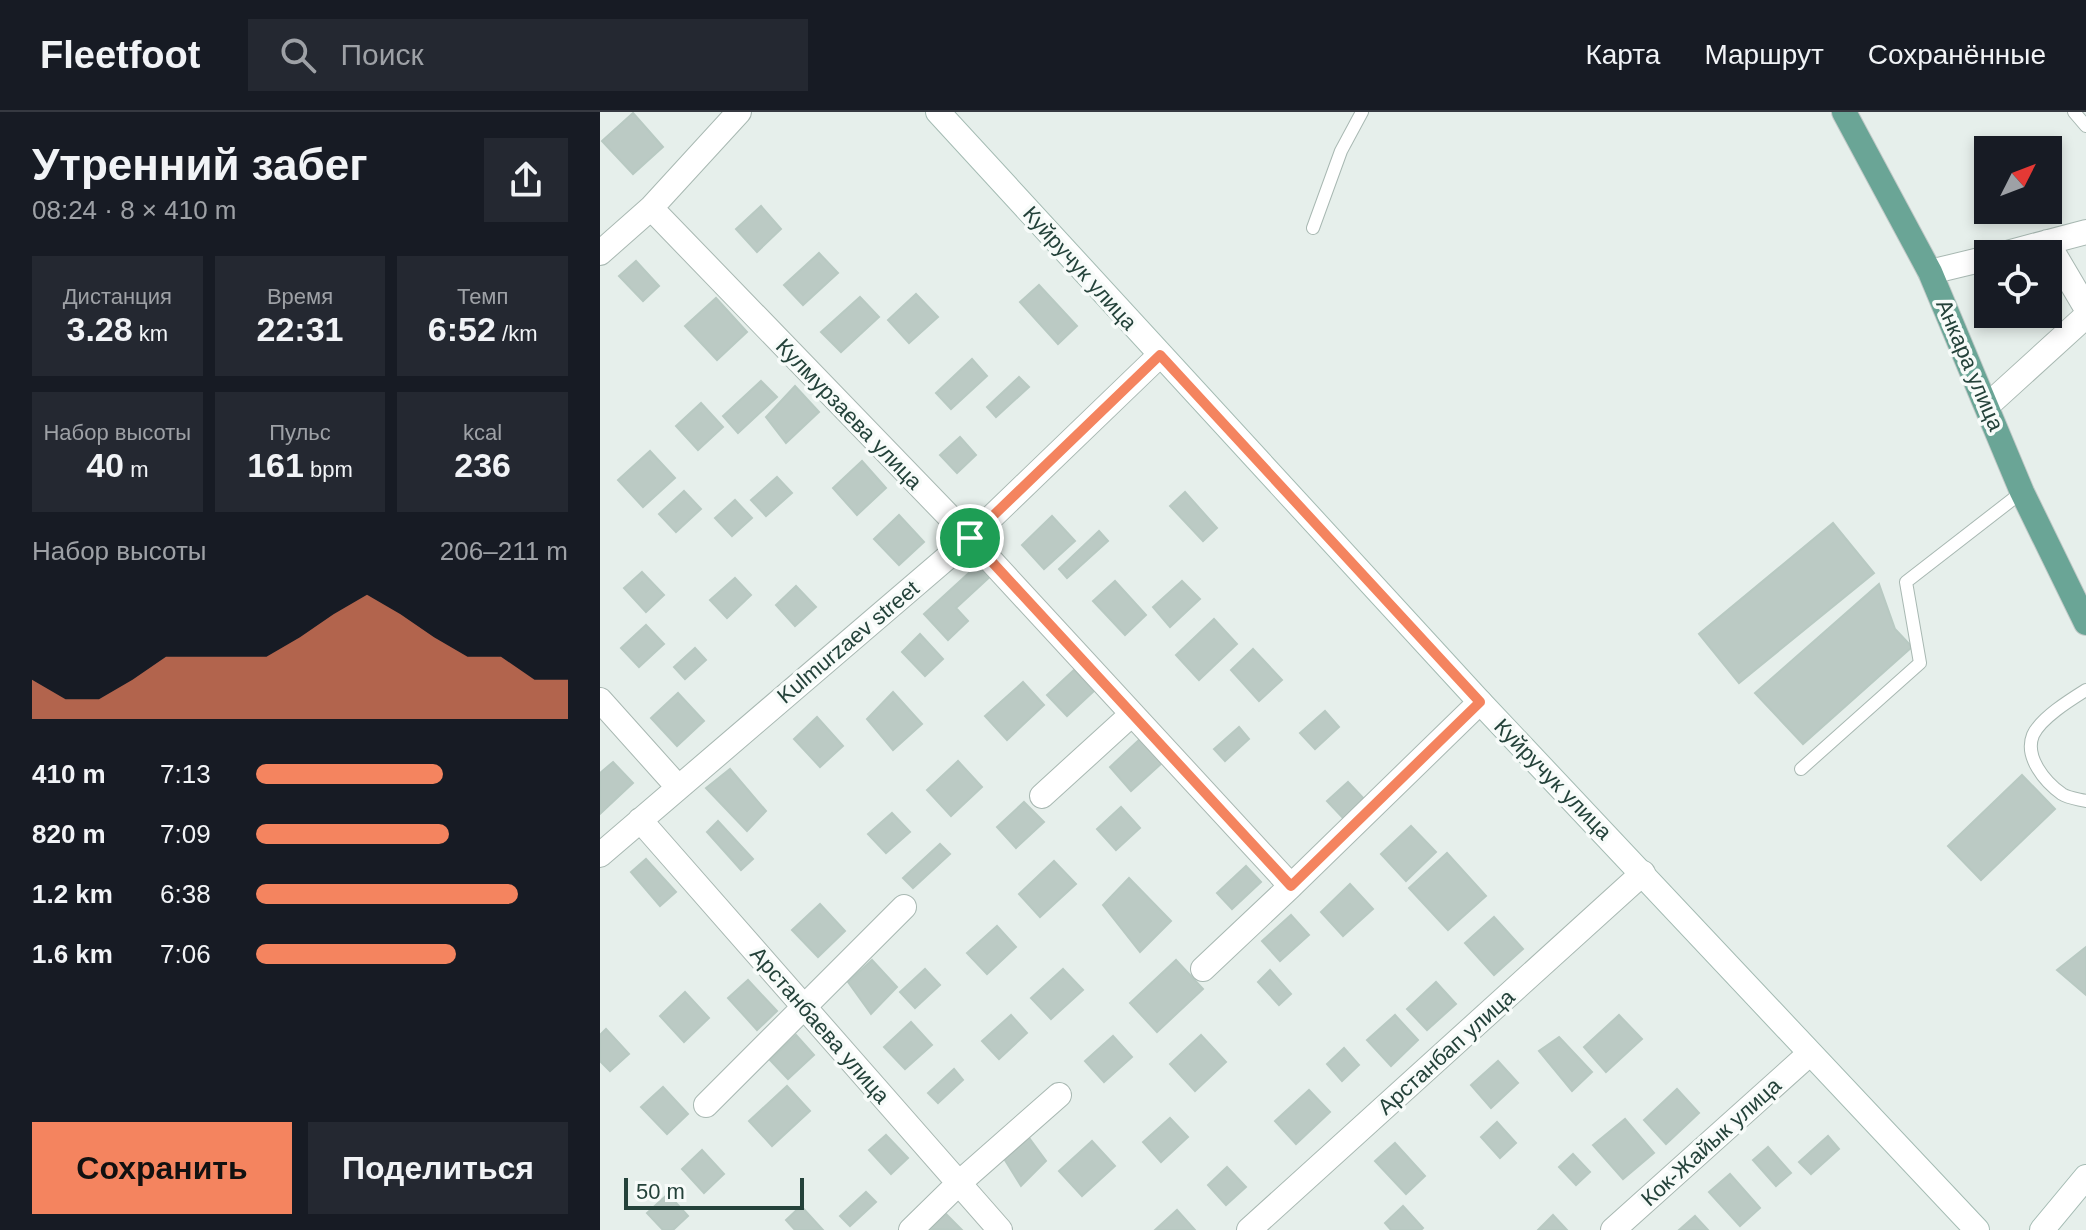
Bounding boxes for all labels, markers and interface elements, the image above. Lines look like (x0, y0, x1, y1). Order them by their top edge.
search box (248, 19, 808, 91)
icon: search (276, 33, 320, 77)
text: Fleetfoot (40, 34, 200, 76)
text: Поиск (340, 38, 424, 71)
text: Карта (1585, 39, 1660, 70)
text: Маршрут (1704, 39, 1824, 70)
text: Сохранённые (1868, 39, 2046, 70)
north arrow (1974, 136, 2062, 224)
map controls (1974, 136, 2062, 328)
button: share (484, 138, 568, 222)
text: Утренний забег (32, 140, 367, 189)
text: 08:24 · 8 × 410 m (32, 195, 237, 225)
street label: Куйручук улица (1018, 201, 1143, 336)
button: locate (1974, 240, 2062, 328)
text: Дистанция (63, 284, 172, 309)
text: Время (267, 284, 333, 309)
text: Темп (457, 284, 508, 309)
street label: Анкара улица (1931, 296, 2009, 435)
text: 3.28 (67, 310, 133, 348)
text: 22:31 (257, 310, 343, 348)
text: 6:52 (428, 310, 496, 348)
text: km (133, 321, 168, 346)
text: /km (496, 321, 537, 346)
street label: Кулмурзаева улица (771, 334, 928, 495)
text: Набор высоты (43, 420, 191, 445)
text: Пульс (269, 420, 331, 445)
text: kcal (463, 420, 502, 445)
text: 40 (86, 446, 124, 484)
text: 161 (247, 446, 304, 484)
text: 236 (454, 446, 511, 484)
text: m (124, 457, 148, 482)
text: bpm (304, 457, 353, 482)
pin (936, 504, 1004, 572)
icon: arrive (948, 516, 992, 560)
text: Набор высоты (32, 536, 207, 566)
text: 206–211 m (440, 536, 568, 566)
street label: Kulmurzaev street (772, 575, 924, 709)
street label: Куйручук улица (1489, 714, 1617, 845)
text: 410 m (32, 759, 106, 789)
text: 7:13 (160, 759, 211, 789)
text: 820 m (32, 819, 106, 849)
text: 7:09 (160, 819, 211, 849)
text: 1.2 km (32, 879, 113, 909)
text: 6:38 (160, 879, 211, 909)
text: 1.6 km (32, 939, 113, 969)
text: 7:06 (160, 939, 211, 969)
street label: Арстанбаева улица (745, 942, 895, 1109)
street label: Арстанбап улица (1373, 984, 1520, 1120)
street label: Кок-Жайык улица (1636, 1072, 1786, 1211)
button: Сохранить (32, 1122, 292, 1214)
button: Поделиться (308, 1122, 568, 1214)
scale bar (624, 1174, 804, 1210)
text: 50 m (636, 1179, 685, 1204)

